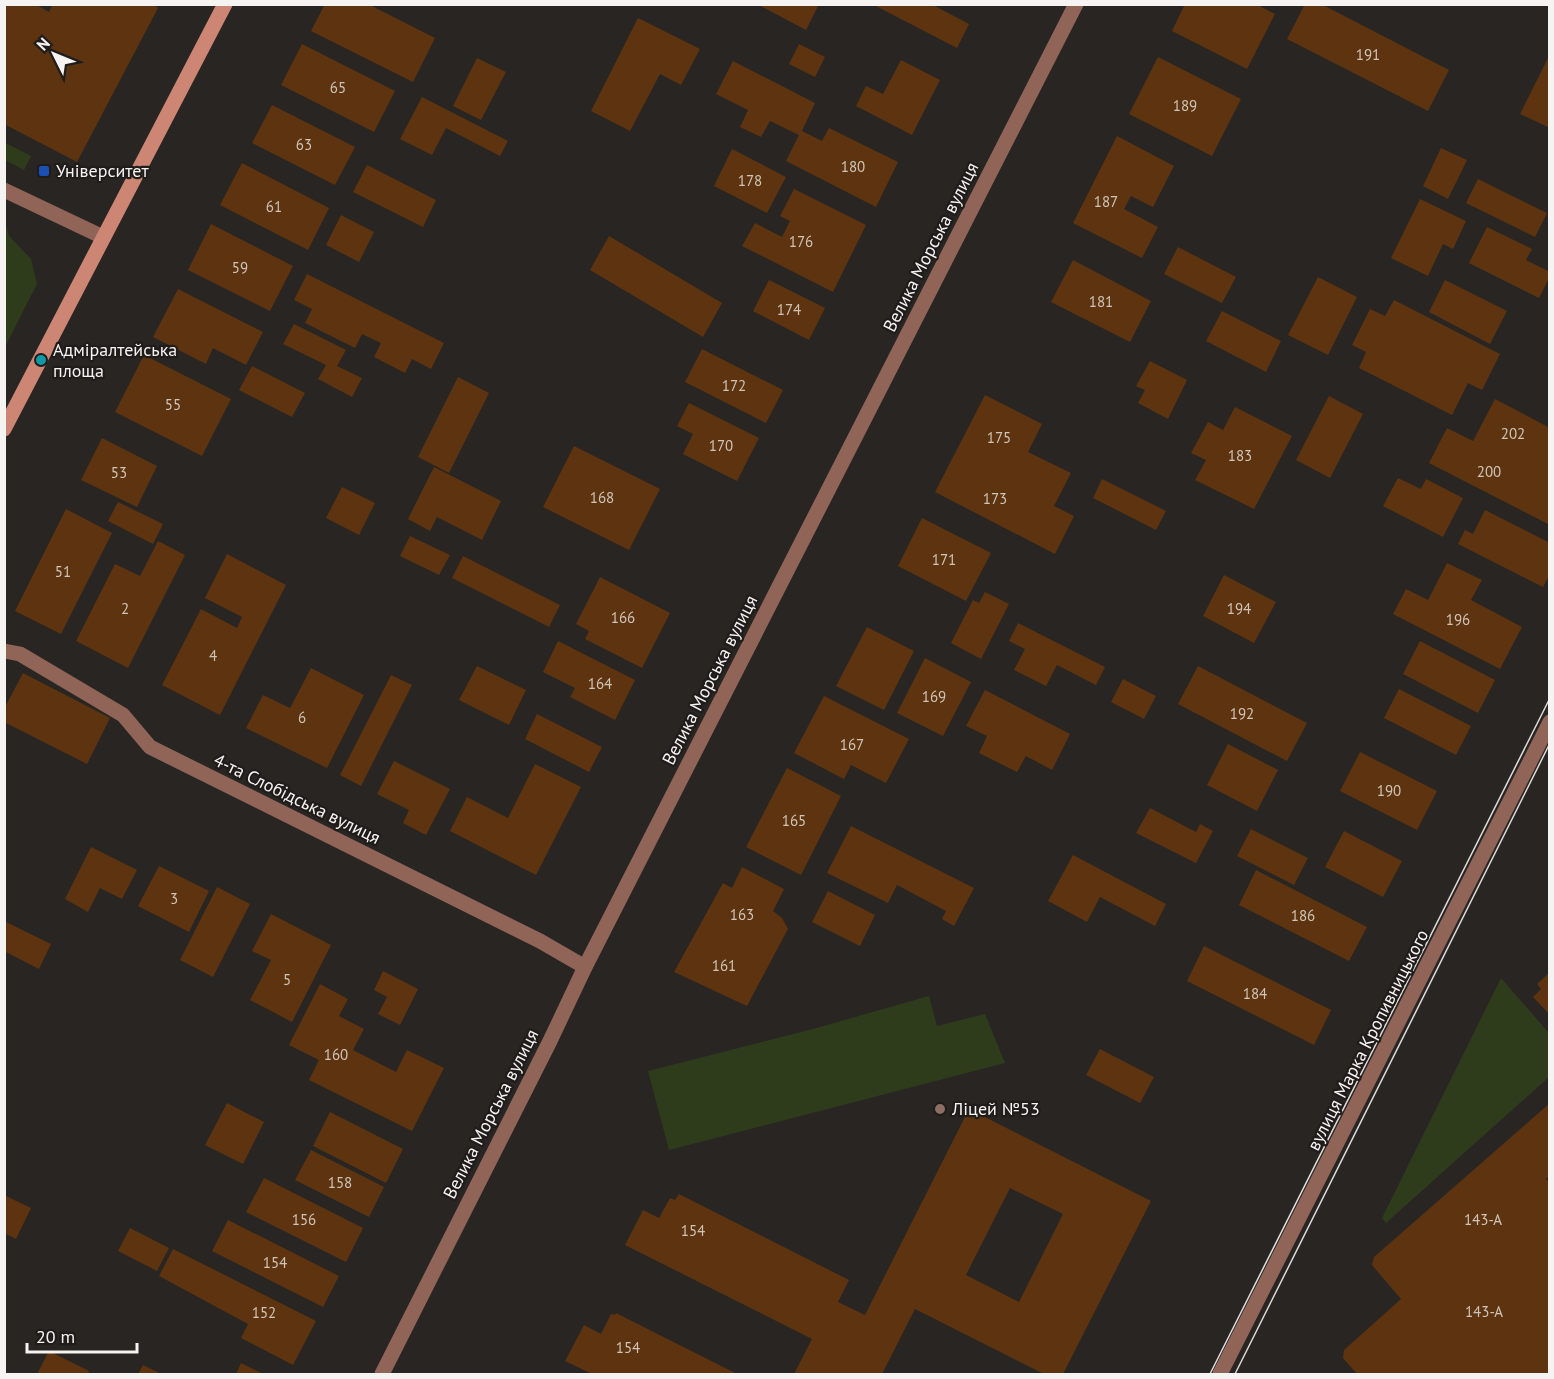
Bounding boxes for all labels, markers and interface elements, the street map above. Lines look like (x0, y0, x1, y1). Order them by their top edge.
north arrow (24, 24, 84, 84)
text: N (32, 33, 54, 54)
house number: 191 (1356, 45, 1380, 64)
house number: 65 (330, 78, 346, 97)
house number: 189 (1173, 96, 1197, 115)
house number: 63 (296, 135, 312, 154)
house number: 180 (841, 157, 865, 176)
street label: Велика Морська вулиця (878, 158, 983, 335)
place label: Університет (56, 159, 149, 182)
marker: Університет (37, 164, 51, 178)
house number: 178 (738, 171, 762, 190)
house number: 187 (1094, 192, 1118, 211)
house number: 61 (266, 197, 282, 216)
house number: 176 (789, 232, 813, 251)
house number: 59 (232, 258, 248, 277)
house number: 181 (1089, 292, 1113, 311)
house number: 174 (777, 300, 801, 319)
place label: Адміралтейська площа (53, 338, 177, 382)
marker: Адміралтейська площа (34, 353, 48, 367)
house number: 172 (722, 376, 746, 395)
house number: 55 (165, 395, 181, 414)
house number: 202 (1501, 424, 1525, 443)
house number: 175 (987, 428, 1011, 447)
house number: 170 (709, 436, 733, 455)
house number: 183 (1228, 446, 1252, 465)
house number: 200 (1477, 462, 1501, 481)
house number: 53 (111, 463, 127, 482)
house number: 168 (590, 488, 614, 507)
house number: 173 (983, 489, 1007, 508)
house number: 171 (932, 550, 956, 569)
house number: 51 (55, 562, 71, 581)
street label: Велика Морська вулиця (657, 591, 762, 768)
house number: 2 (121, 599, 129, 618)
house number: 194 (1227, 599, 1251, 618)
house number: 166 (611, 608, 635, 627)
house number: 196 (1446, 610, 1470, 629)
house number: 4 (209, 646, 217, 665)
house number: 164 (588, 674, 612, 693)
house number: 169 (922, 687, 946, 706)
house number: 192 (1230, 704, 1254, 723)
house number: 6 (298, 708, 306, 727)
house number: 167 (840, 735, 864, 754)
street label: 4-та Слобідська вулиця (210, 748, 384, 849)
house number: 190 (1377, 781, 1401, 800)
house number: 165 (782, 811, 806, 830)
house number: 3 (170, 889, 178, 908)
house number: 163 (730, 905, 754, 924)
house number: 186 (1291, 906, 1315, 925)
street label: вулиця Марка Кропивницького (1302, 925, 1433, 1154)
house number: 161 (712, 956, 736, 975)
house number: 5 (283, 970, 291, 989)
house number: 184 (1243, 984, 1267, 1003)
street label: Велика Морська вулиця (438, 1025, 543, 1202)
house number: 160 (324, 1045, 348, 1064)
place label: Ліцей №53 (951, 1097, 1040, 1120)
marker: Ліцей №53 (933, 1102, 947, 1116)
house number: 158 (328, 1173, 352, 1192)
house number: 156 (292, 1210, 316, 1229)
house number: 143-А (1464, 1210, 1502, 1229)
house number: 154 (681, 1221, 705, 1240)
house number: 154 (263, 1253, 287, 1272)
house number: 143-А (1465, 1302, 1503, 1321)
house number: 152 (252, 1303, 276, 1322)
scale bar (27, 1316, 136, 1354)
text: 20 m (36, 1325, 75, 1348)
house number: 154 (616, 1338, 640, 1357)

